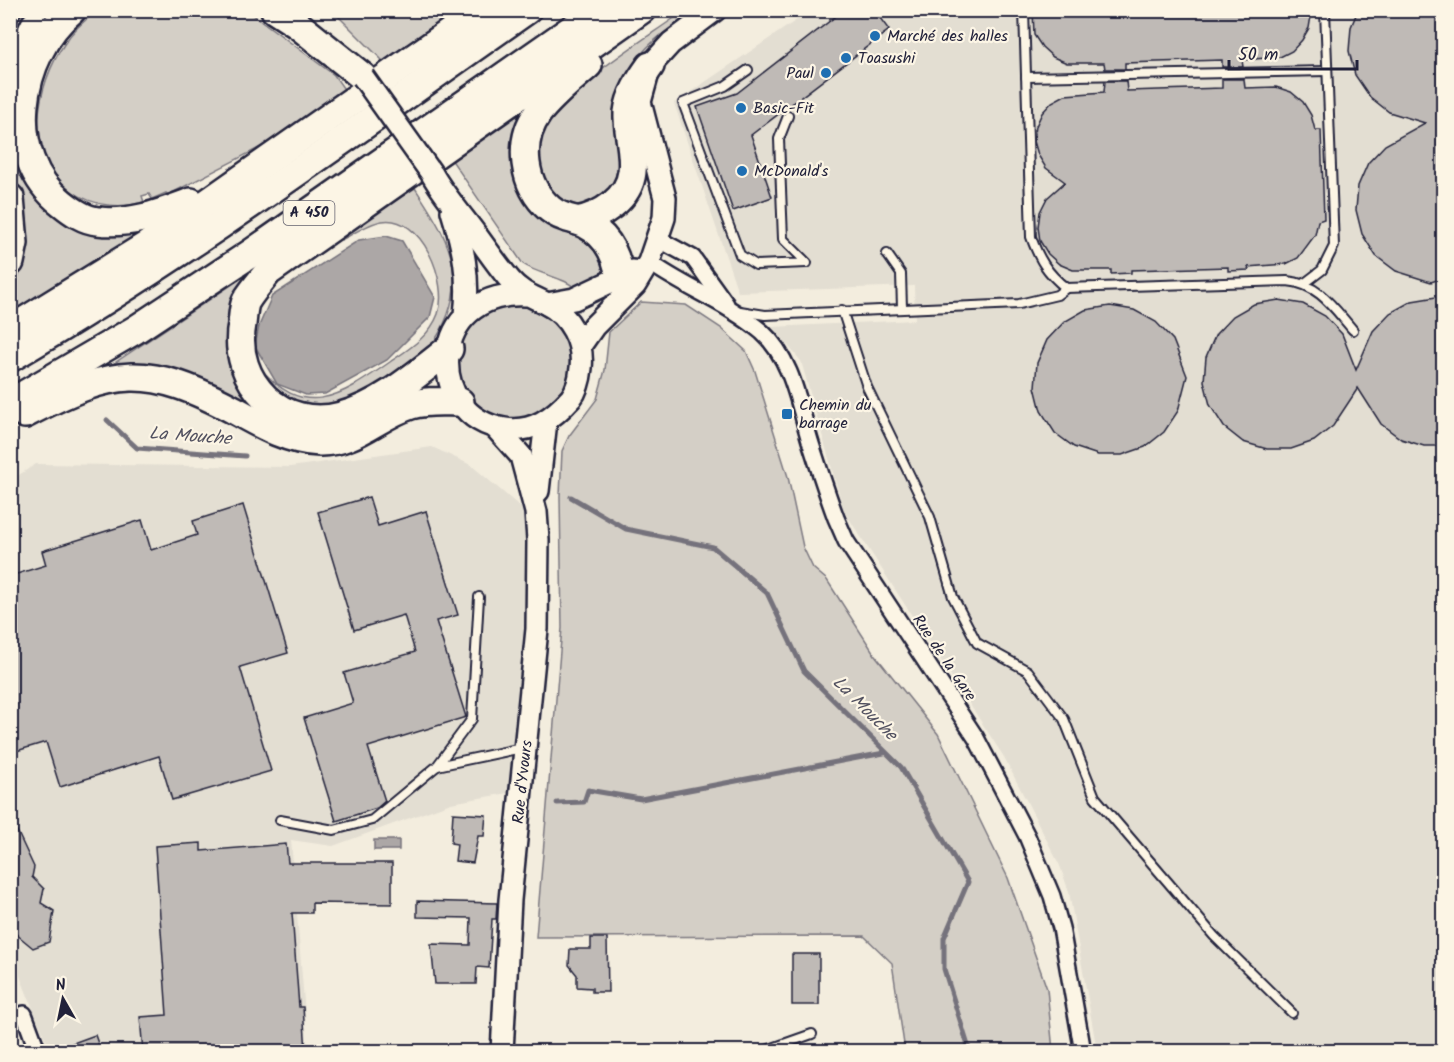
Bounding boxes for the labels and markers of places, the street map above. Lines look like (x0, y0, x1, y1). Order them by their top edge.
place label: Marché des halles (887, 24, 1008, 49)
marker: Marché des halles (868, 29, 882, 43)
place label: Toasushi (858, 46, 916, 71)
marker: Toasushi (839, 51, 853, 65)
place label: Paul (786, 61, 814, 86)
marker: Paul (819, 66, 833, 80)
place label: Basic-Fit (753, 96, 815, 121)
marker: Basic-Fit (734, 101, 748, 115)
place label: McDonald's (754, 159, 829, 184)
marker: McDonald's (735, 164, 749, 178)
place label: Chemin du barrage (799, 393, 872, 436)
marker: Chemin du barrage (780, 407, 794, 421)

